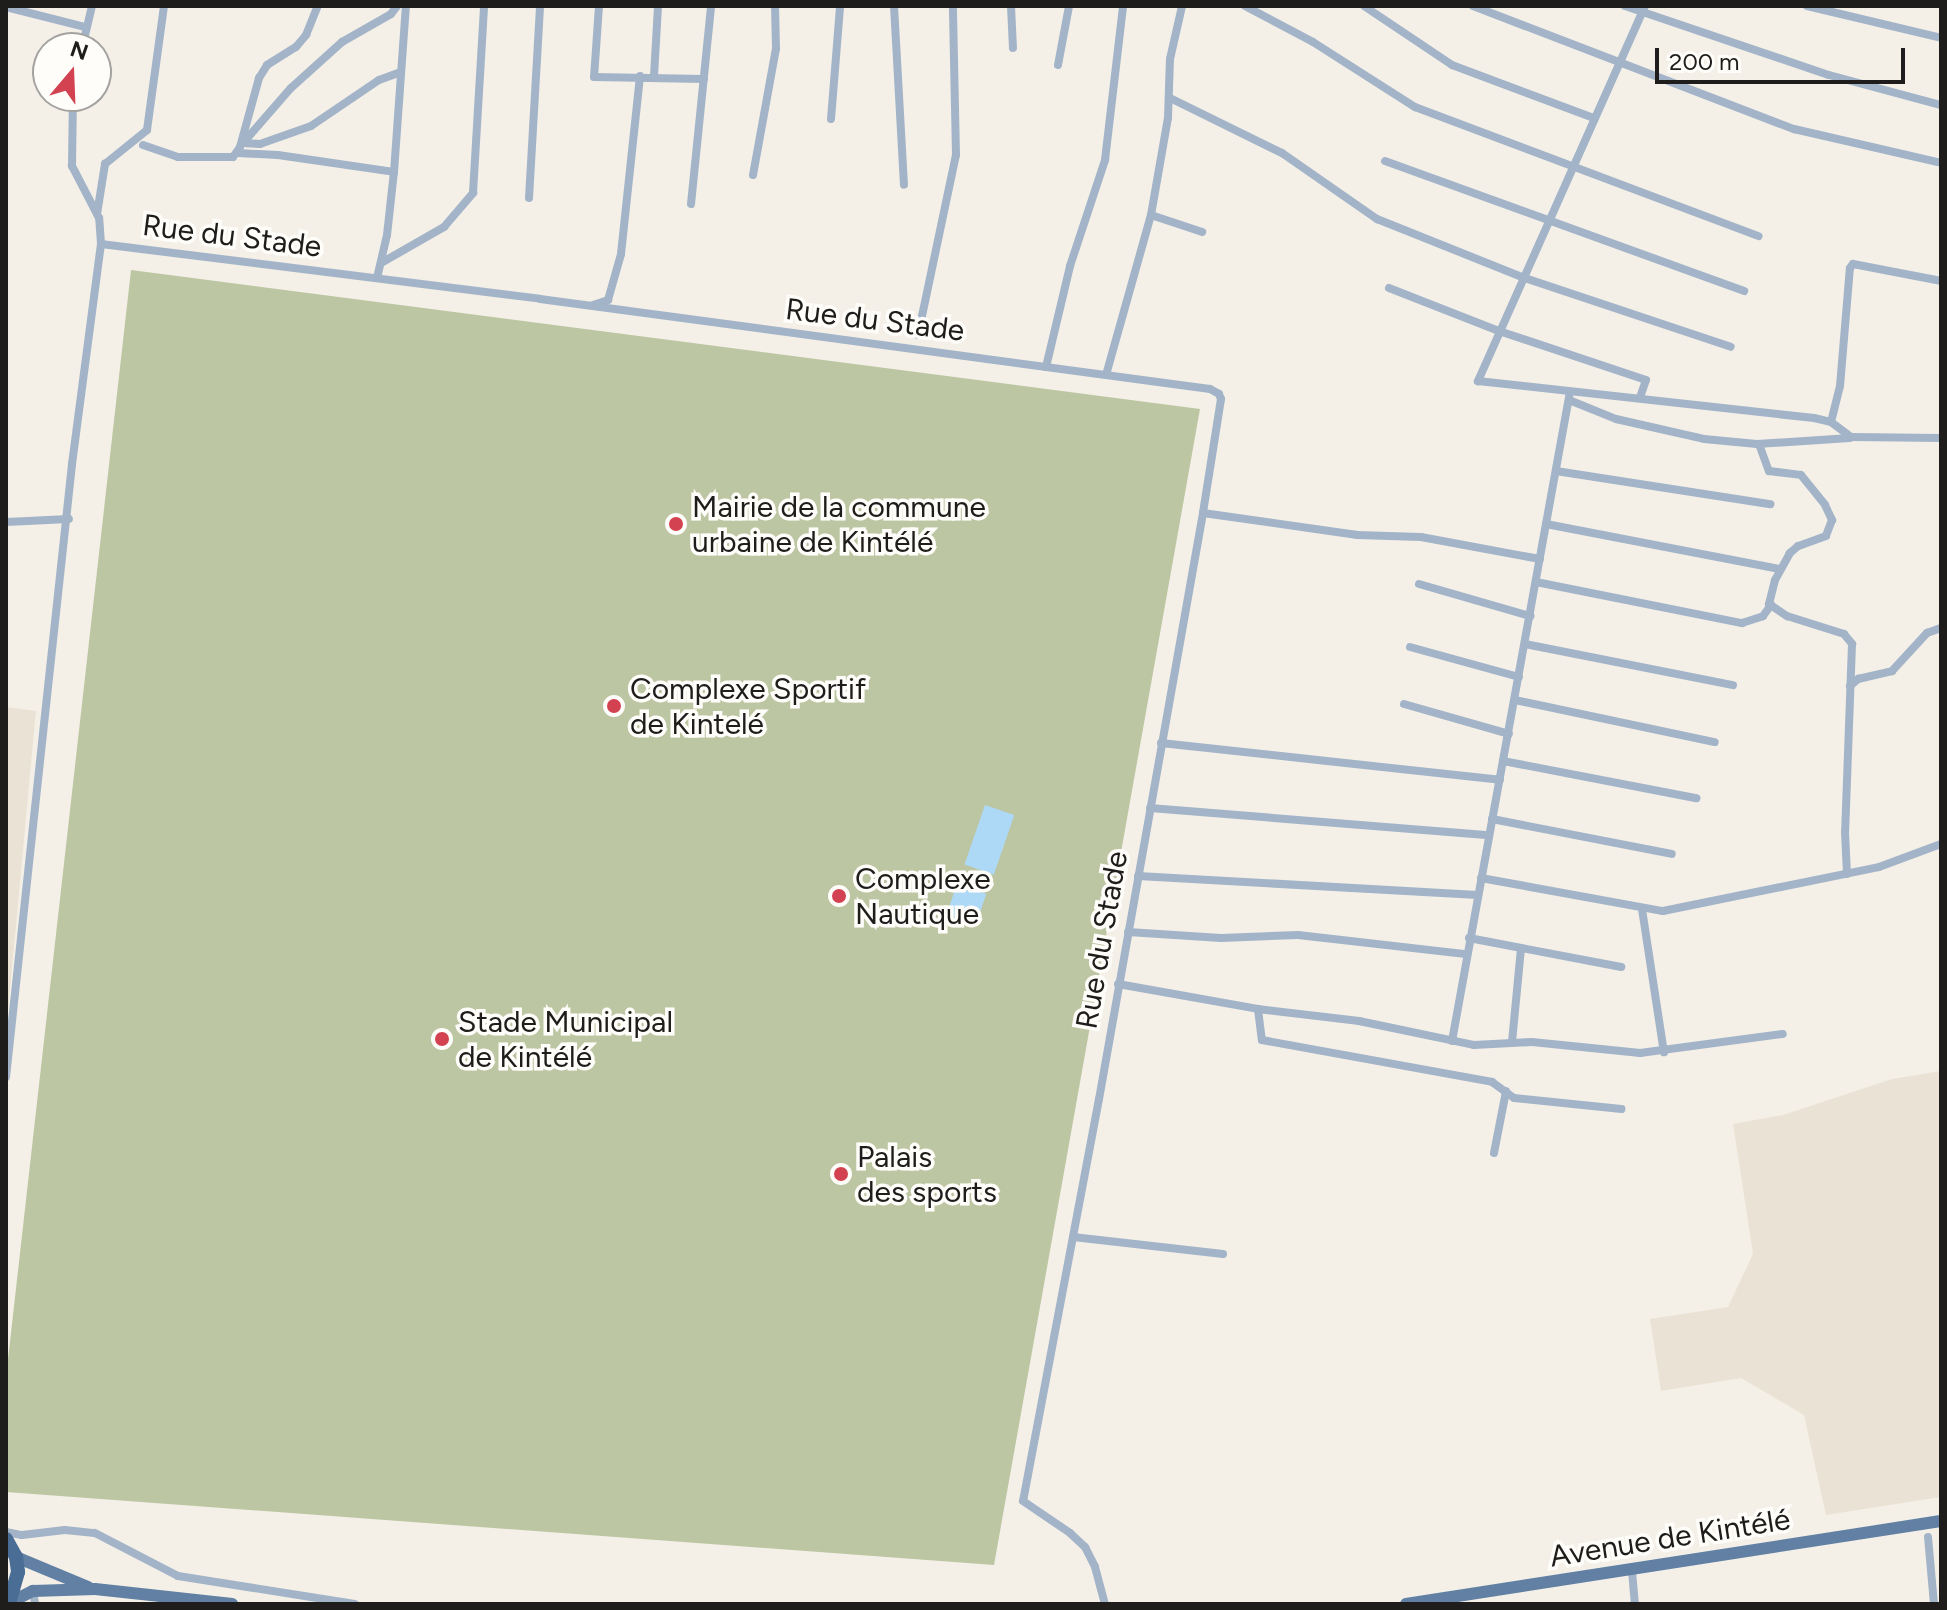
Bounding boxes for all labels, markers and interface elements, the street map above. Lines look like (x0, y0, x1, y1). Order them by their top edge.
north arrow (32, 32, 112, 112)
scale bar (1659, 32, 1909, 82)
text: N (67, 35, 92, 66)
text: 200 m (1669, 47, 1740, 76)
street label: Rue du Stade (140, 207, 324, 265)
street label: Rue du Stade (783, 291, 967, 349)
place label: Mairie de la commune urbaine de Kintélé (692, 489, 986, 560)
marker: Mairie de la commune urbaine de Kintélé (667, 515, 685, 533)
place label: Complexe Sportif de Kintelé (630, 671, 866, 742)
marker: Complexe Sportif de Kintelé (605, 697, 623, 715)
street label: Rue du Stade (1069, 848, 1135, 1032)
place label: Complexe Nautique (855, 861, 991, 932)
marker: Complexe Nautique (830, 887, 848, 905)
place label: Stade Municipal de Kintélé (458, 1004, 673, 1074)
marker: Stade Municipal de Kintélé (433, 1030, 451, 1048)
place label: Palais des sports (857, 1139, 997, 1210)
marker: Palais des sports (832, 1165, 850, 1183)
street label: Avenue de Kintélé (1547, 1501, 1793, 1575)

